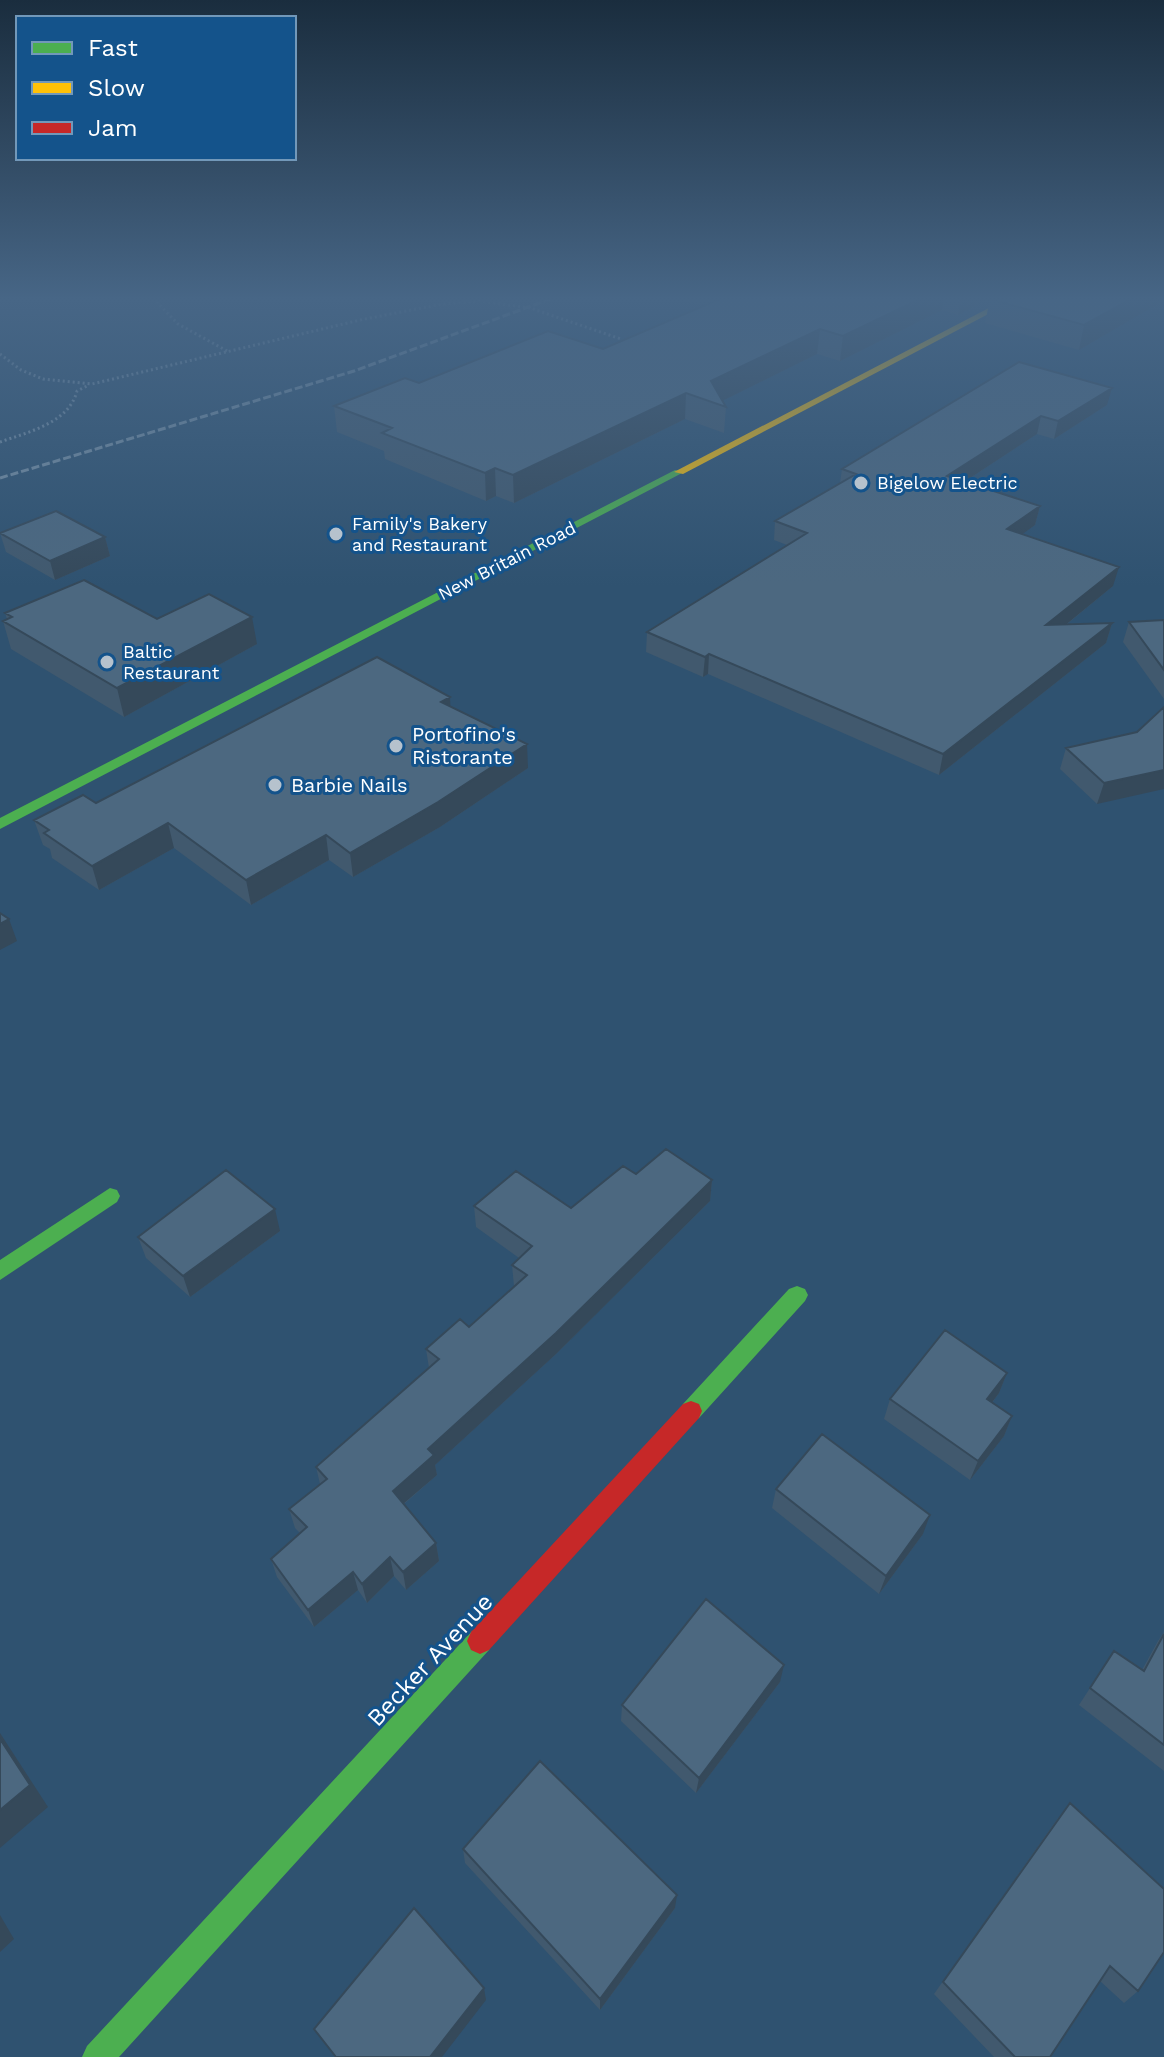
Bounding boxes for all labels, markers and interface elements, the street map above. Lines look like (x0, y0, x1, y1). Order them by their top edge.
legend (16, 16, 296, 160)
text: Fast (88, 34, 138, 62)
text: Slow (88, 74, 145, 102)
text: Jam (88, 114, 138, 142)
place label: Bigelow Electric (877, 472, 1018, 493)
marker: Bigelow Electric (852, 474, 870, 492)
place label: Family's Bakery and Restaurant (352, 513, 488, 555)
street label: New Britain Road (434, 517, 579, 604)
marker: Family's Bakery and Restaurant (327, 525, 345, 543)
place label: Baltic Restaurant (123, 641, 220, 683)
marker: Baltic Restaurant (98, 653, 116, 671)
place label: Portofino's Ristorante (412, 722, 516, 769)
marker: Portofino's Ristorante (387, 737, 405, 755)
place label: Barbie Nails (291, 773, 408, 797)
marker: Barbie Nails (266, 776, 284, 794)
street label: Becker Avenue (361, 1588, 499, 1732)

